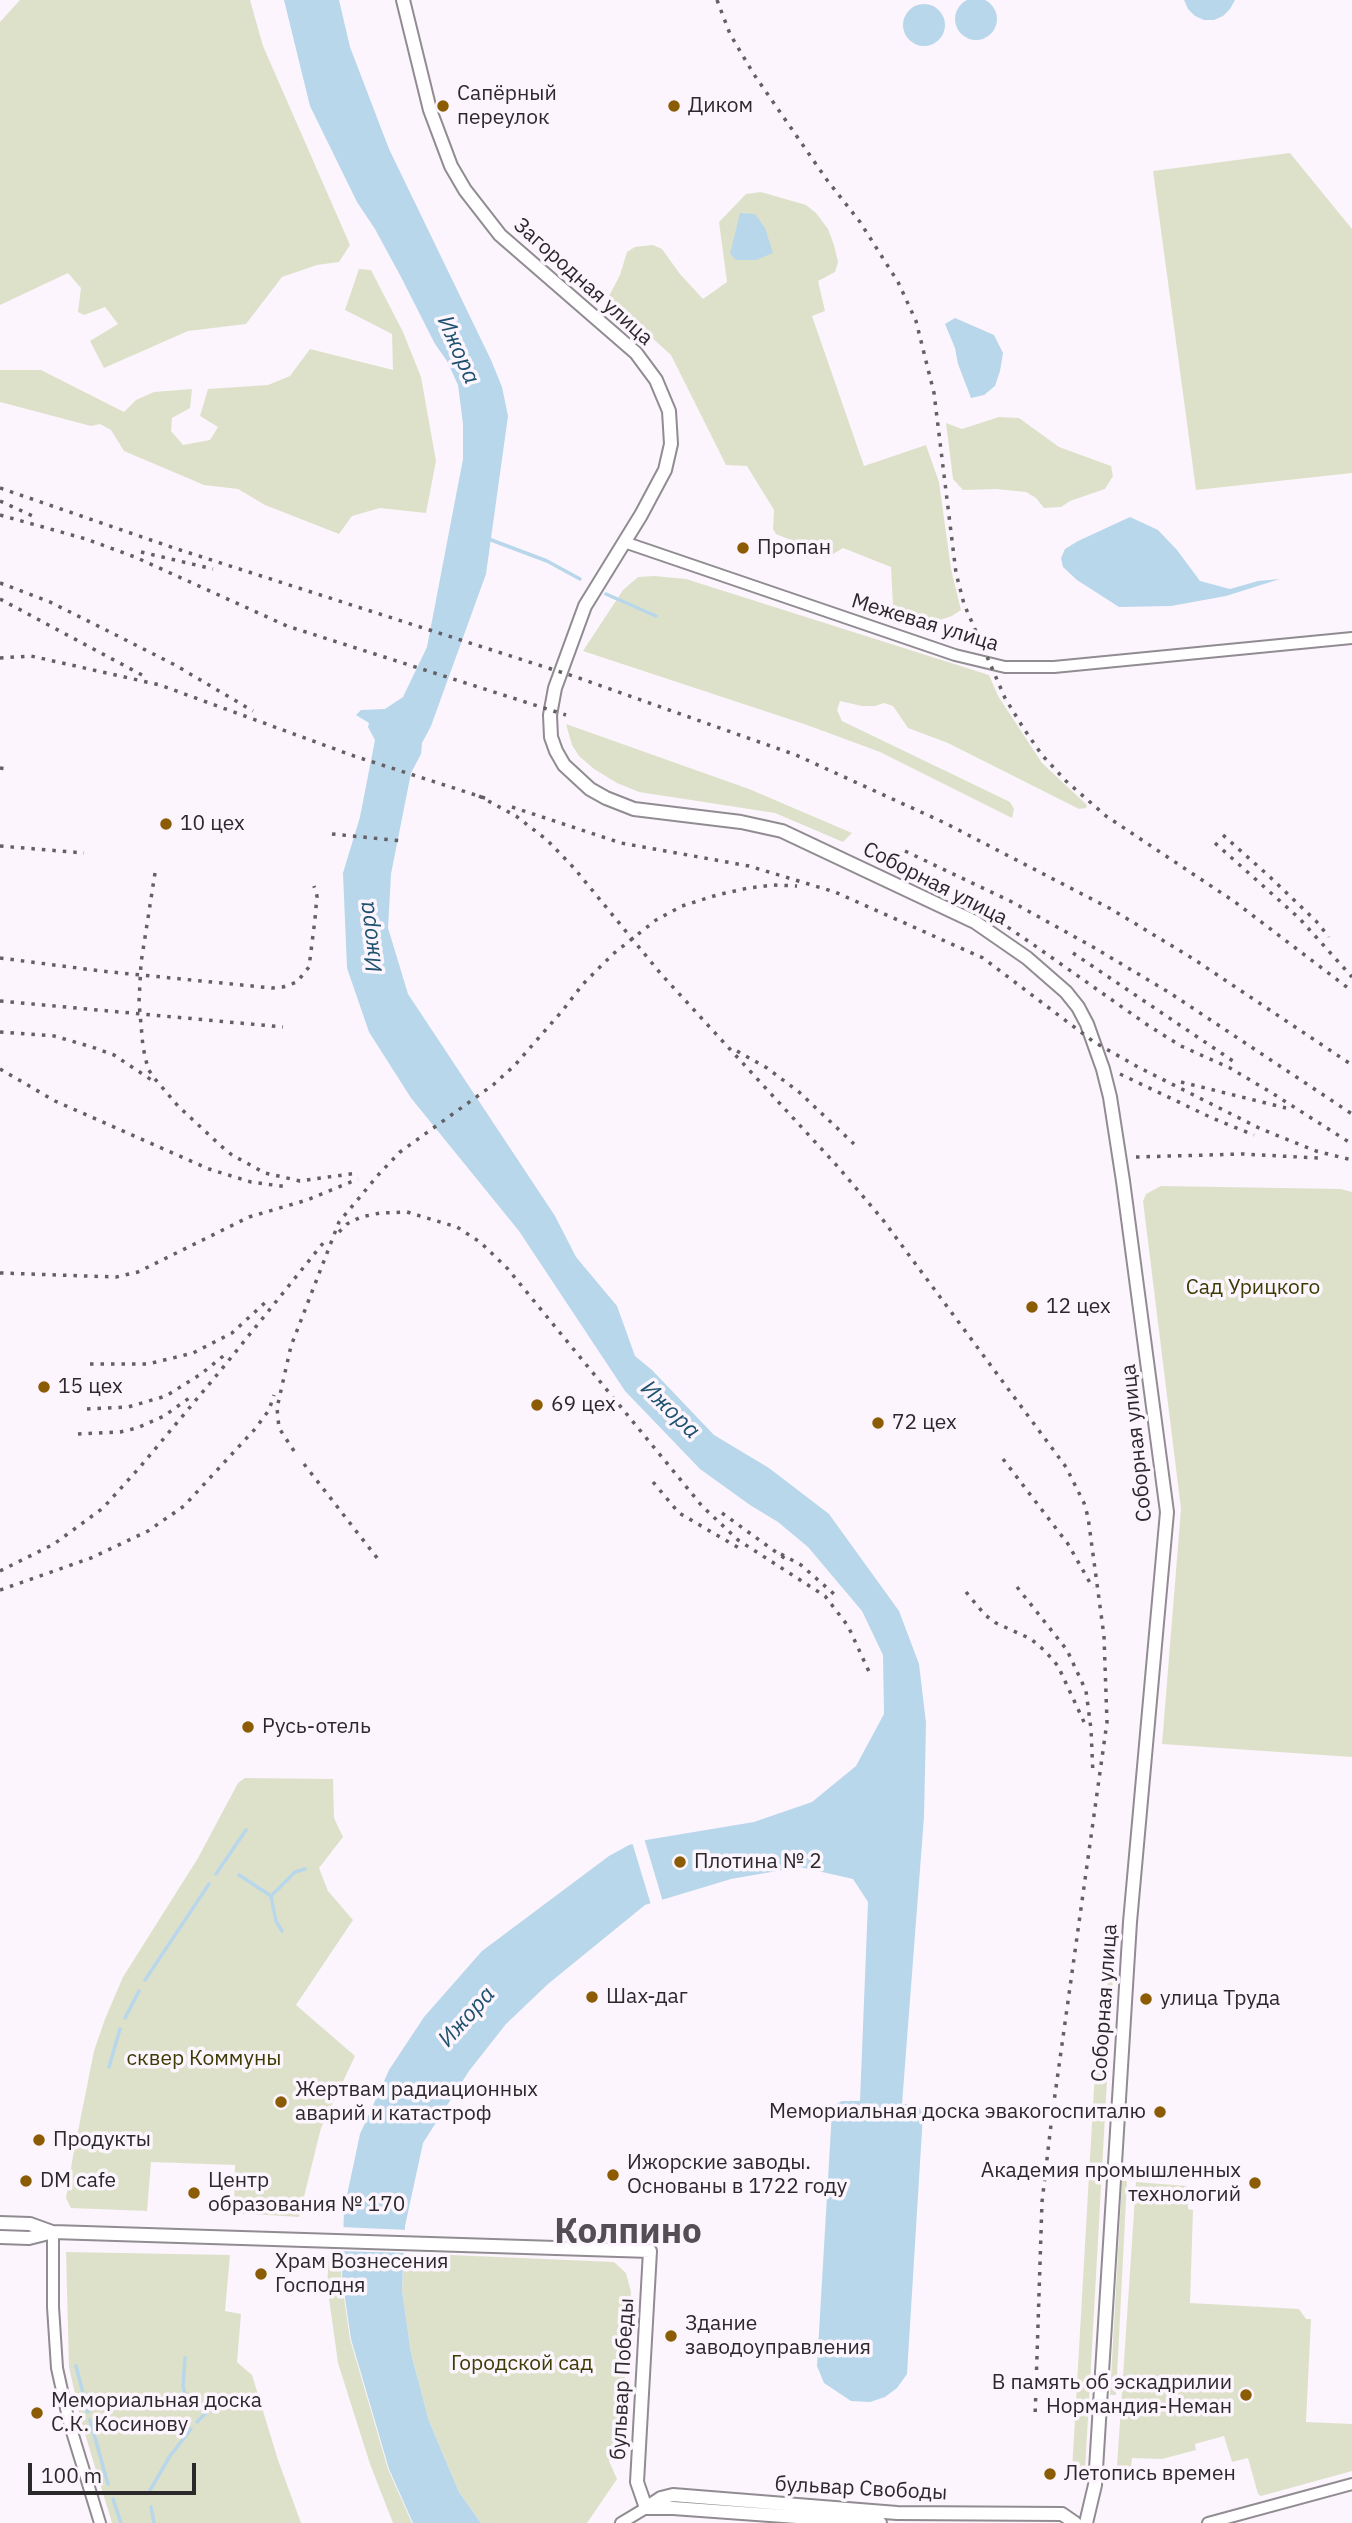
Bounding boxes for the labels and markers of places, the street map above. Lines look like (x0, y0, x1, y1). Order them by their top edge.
place label: Сапёрный переулок (457, 81, 557, 131)
place label: Диком (688, 93, 753, 119)
marker: Сапёрный переулок (435, 98, 451, 114)
marker: Диком (666, 98, 682, 114)
place label: Пропан (757, 535, 831, 561)
marker: Пропан (735, 540, 751, 556)
place label: 10 цех (180, 811, 245, 837)
marker: 10 цех (158, 816, 174, 832)
place label: 12 цех (1046, 1294, 1111, 1320)
marker: 12 цех (1024, 1299, 1040, 1315)
place label: 15 цех (58, 1374, 123, 1400)
marker: 15 цех (36, 1379, 52, 1395)
place label: 69 цех (551, 1392, 616, 1418)
marker: 69 цех (529, 1397, 545, 1413)
place label: 72 цех (892, 1410, 957, 1436)
marker: 72 цех (870, 1415, 886, 1431)
place label: Русь-отель (262, 1714, 371, 1740)
marker: Русь-отель (240, 1719, 256, 1735)
place label: Плотина № 2 (694, 1849, 822, 1875)
marker: Плотина № 2 (672, 1854, 688, 1870)
place label: Шах-даг (606, 1984, 688, 2010)
place label: улица Труда (1160, 1986, 1280, 2012)
marker: Шах-даг (584, 1989, 600, 2005)
marker: улица Труда (1138, 1991, 1154, 2007)
place label: Жертвам радиационных аварий и катастроф (295, 2077, 538, 2127)
marker: Жертвам радиационных аварий и катастроф (273, 2094, 289, 2110)
place label: Мемориальная доска эвакогоспиталю (769, 2099, 1146, 2125)
marker: Мемориальная доска эвакогоспиталю (1152, 2104, 1168, 2120)
place label: Продукты (53, 2127, 151, 2153)
marker: Продукты (31, 2132, 47, 2148)
place label: Ижорские заводы. Основаны в 1722 году (627, 2150, 847, 2200)
place label: Академия промышленных технологий (981, 2158, 1241, 2208)
marker: Ижорские заводы. Основаны в 1722 году (605, 2167, 621, 2183)
place label: DM cafe (40, 2168, 116, 2194)
place label: Центр образования № 170 (208, 2168, 405, 2218)
marker: DM cafe (18, 2173, 34, 2189)
marker: Академия промышленных технологий (1247, 2175, 1263, 2191)
marker: Центр образования № 170 (186, 2185, 202, 2201)
place label: Храм Вознесения Господня (275, 2249, 448, 2299)
marker: Храм Вознесения Господня (253, 2266, 269, 2282)
place label: Здание заводоуправления (685, 2311, 871, 2361)
marker: Здание заводоуправления (663, 2328, 679, 2344)
place label: В память об эскадрилии Нормандия-Неман (992, 2370, 1232, 2420)
marker: В память об эскадрилии Нормандия-Неман (1238, 2387, 1254, 2403)
place label: Мемориальная доска С.К. Косинову (51, 2388, 262, 2438)
marker: Мемориальная доска С.К. Косинову (29, 2405, 45, 2421)
place label: Летопись времен (1064, 2461, 1236, 2487)
marker: Летопись времен (1042, 2466, 1058, 2482)

